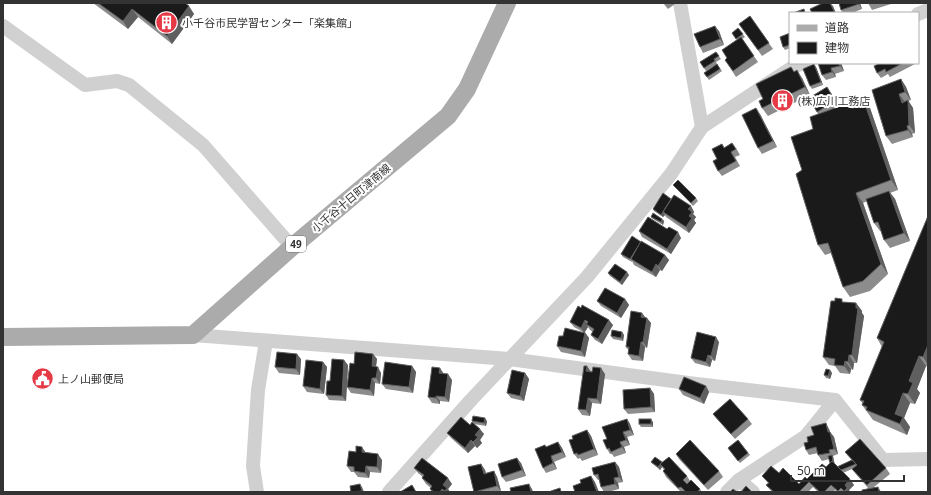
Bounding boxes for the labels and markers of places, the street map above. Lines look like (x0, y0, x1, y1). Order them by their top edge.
building icon: 小千谷市民学習センター「楽集館」 (153, 10, 179, 36)
place label: 小千谷市民学習センター「楽集館」 (182, 15, 358, 30)
building icon: (株)広川工務店 (769, 88, 795, 114)
place label: (株)広川工務店 (798, 93, 871, 108)
public building icon: 上ノ山郵便局 (29, 366, 55, 392)
place label: 上ノ山郵便局 (58, 371, 124, 386)

